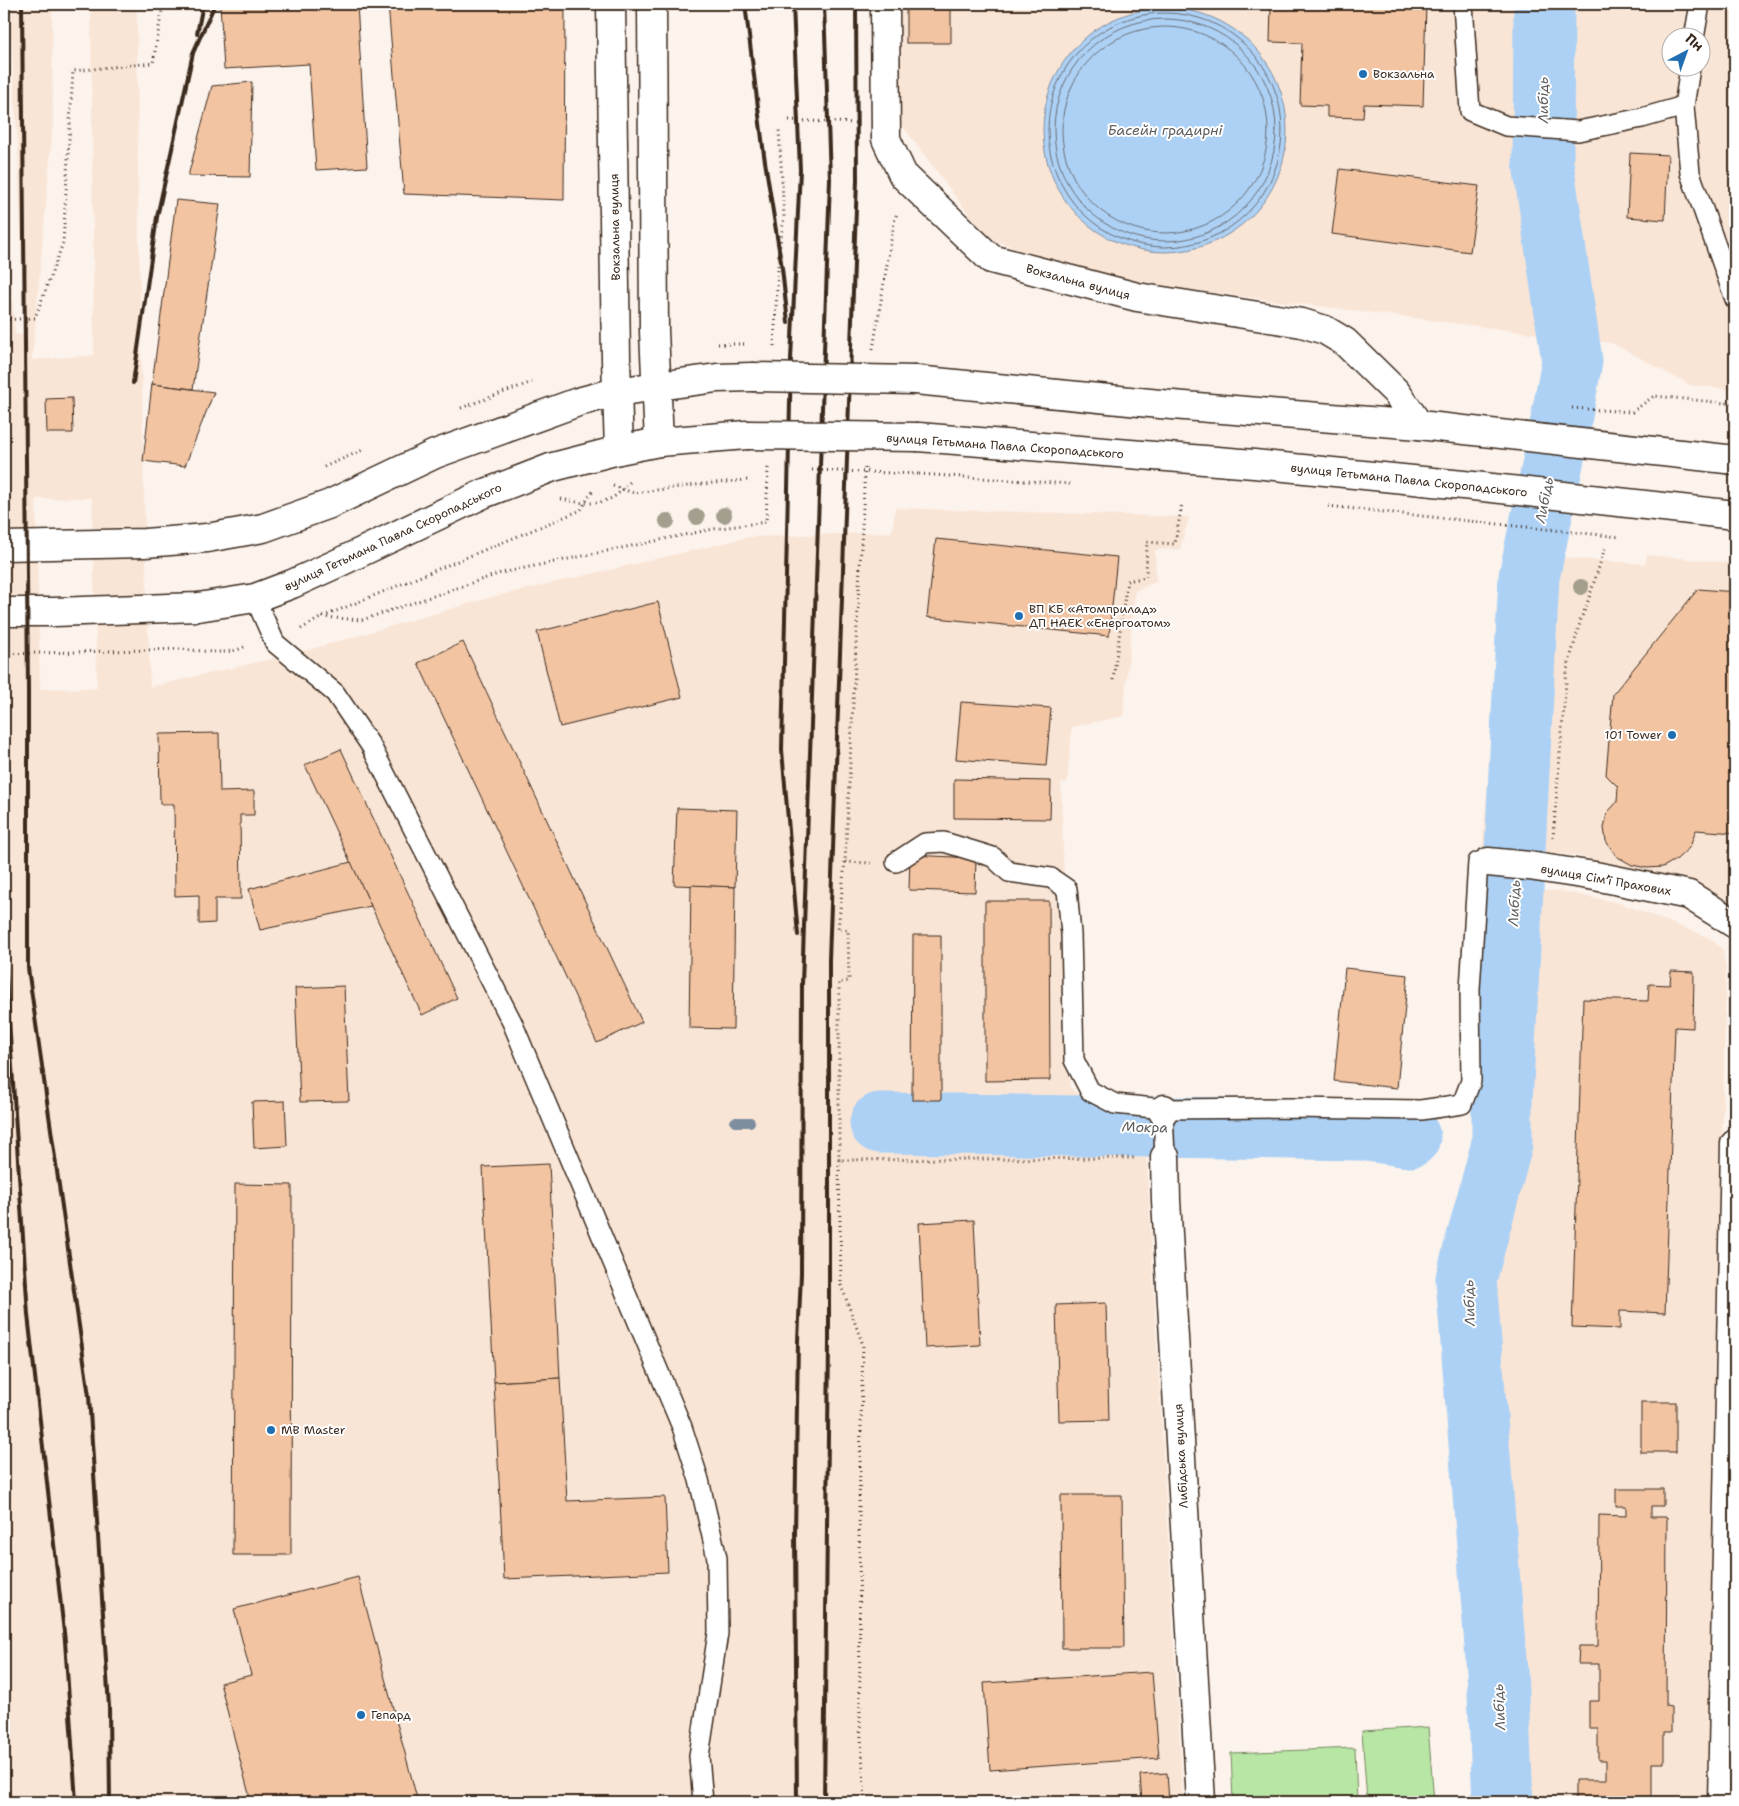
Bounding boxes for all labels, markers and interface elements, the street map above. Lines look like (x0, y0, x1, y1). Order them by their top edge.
north arrow (1662, 28, 1712, 78)
text: Пн (1682, 29, 1707, 55)
place label: Вокзальна (1373, 66, 1435, 82)
marker: Вокзальна (1357, 68, 1369, 80)
water label: Либідь (1534, 77, 1552, 124)
water label: Басейн градирні (1107, 121, 1224, 139)
street label: Вокзальна вулиця (606, 173, 624, 281)
street label: Вокзальна вулиця (1024, 260, 1132, 304)
street label: вулиця Гетьмана Павла Скоропадського (886, 430, 1124, 462)
street label: вулиця Гетьмана Павла Скоропадського (1290, 460, 1528, 500)
water label: Либідь (1531, 476, 1557, 525)
street label: вулиця Гетьмана Павла Скоропадського (282, 479, 504, 595)
place label: ВП КБ «Атомприлад» ДП НАЕК «Енергоатом» (1029, 601, 1171, 631)
marker: ВП КБ «Атомприлад» ДП НАЕК «Енергоатом» (1013, 610, 1025, 622)
place label: 101 Tower (1605, 727, 1662, 743)
marker: 101 Tower (1666, 729, 1678, 741)
street label: вулиця Сімʼї Прахових (1540, 861, 1672, 899)
water label: Либідь (1504, 879, 1524, 928)
water label: Мокра (1122, 1118, 1168, 1136)
water label: Либідь (1459, 1280, 1479, 1327)
street label: Либідська вулиця (1170, 1403, 1192, 1509)
place label: MB Master (281, 1422, 346, 1438)
marker: MB Master (265, 1424, 277, 1436)
water label: Либідь (1489, 1683, 1509, 1732)
place label: Гепард (371, 1707, 411, 1723)
marker: Гепард (355, 1709, 367, 1721)

